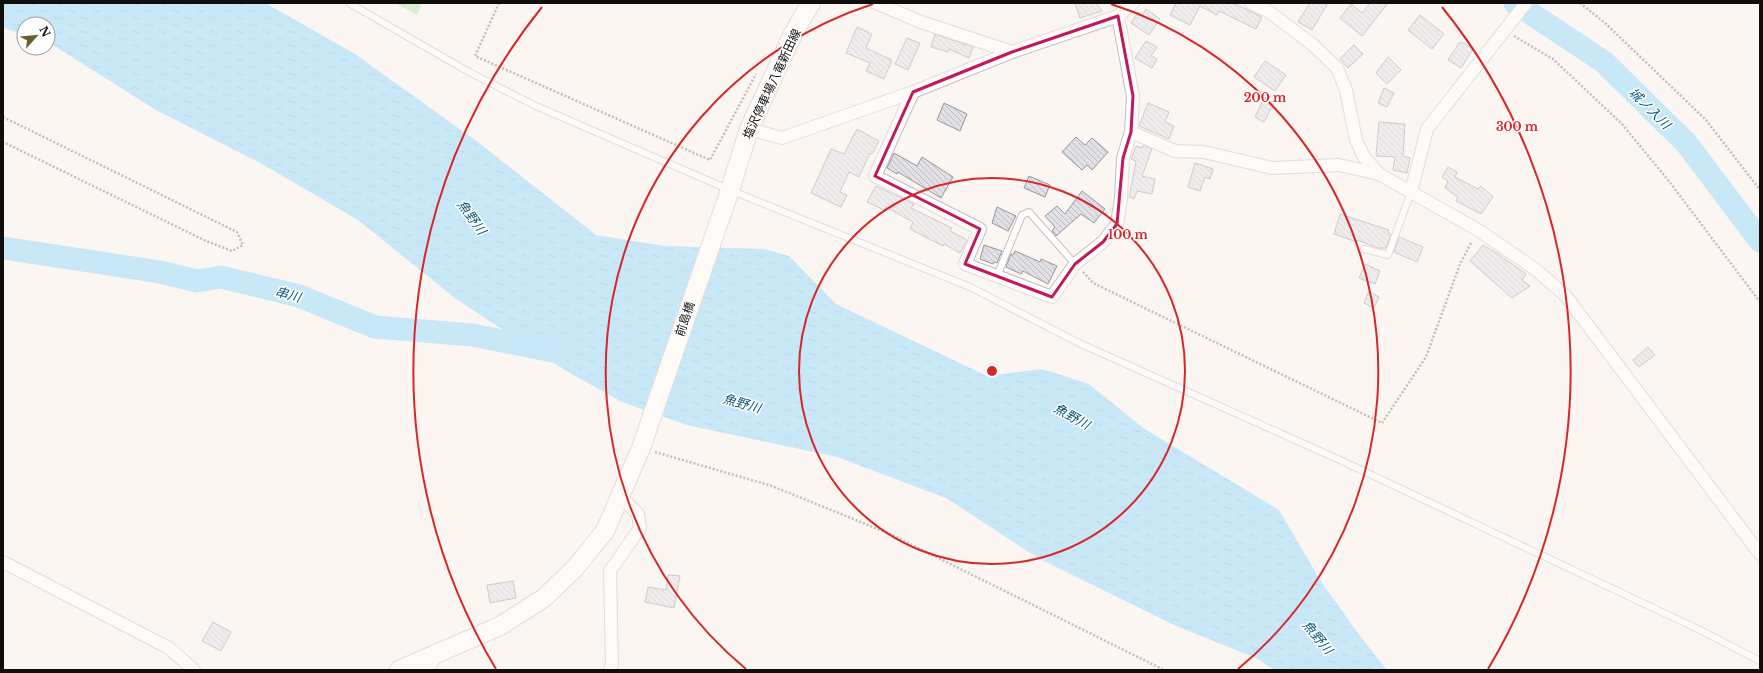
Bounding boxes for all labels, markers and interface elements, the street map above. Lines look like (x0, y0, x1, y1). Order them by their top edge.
north arrow (16, 16, 56, 56)
text: N (36, 24, 54, 40)
street label: 塩沢停車場八竜新田線 (739, 26, 804, 141)
water label: 城ノ入川 (1625, 84, 1675, 134)
text: 200 m (1244, 90, 1287, 105)
text: 300 m (1496, 119, 1539, 134)
water label: 魚野川 (453, 197, 491, 240)
text: 100 m (1108, 227, 1149, 242)
water label: 串川 (273, 283, 305, 307)
street label: 前島橋 (672, 299, 697, 338)
centre of rings (985, 364, 999, 378)
water label: 魚野川 (721, 390, 765, 418)
water label: 魚野川 (1051, 400, 1095, 434)
water label: 魚野川 (1299, 617, 1338, 659)

